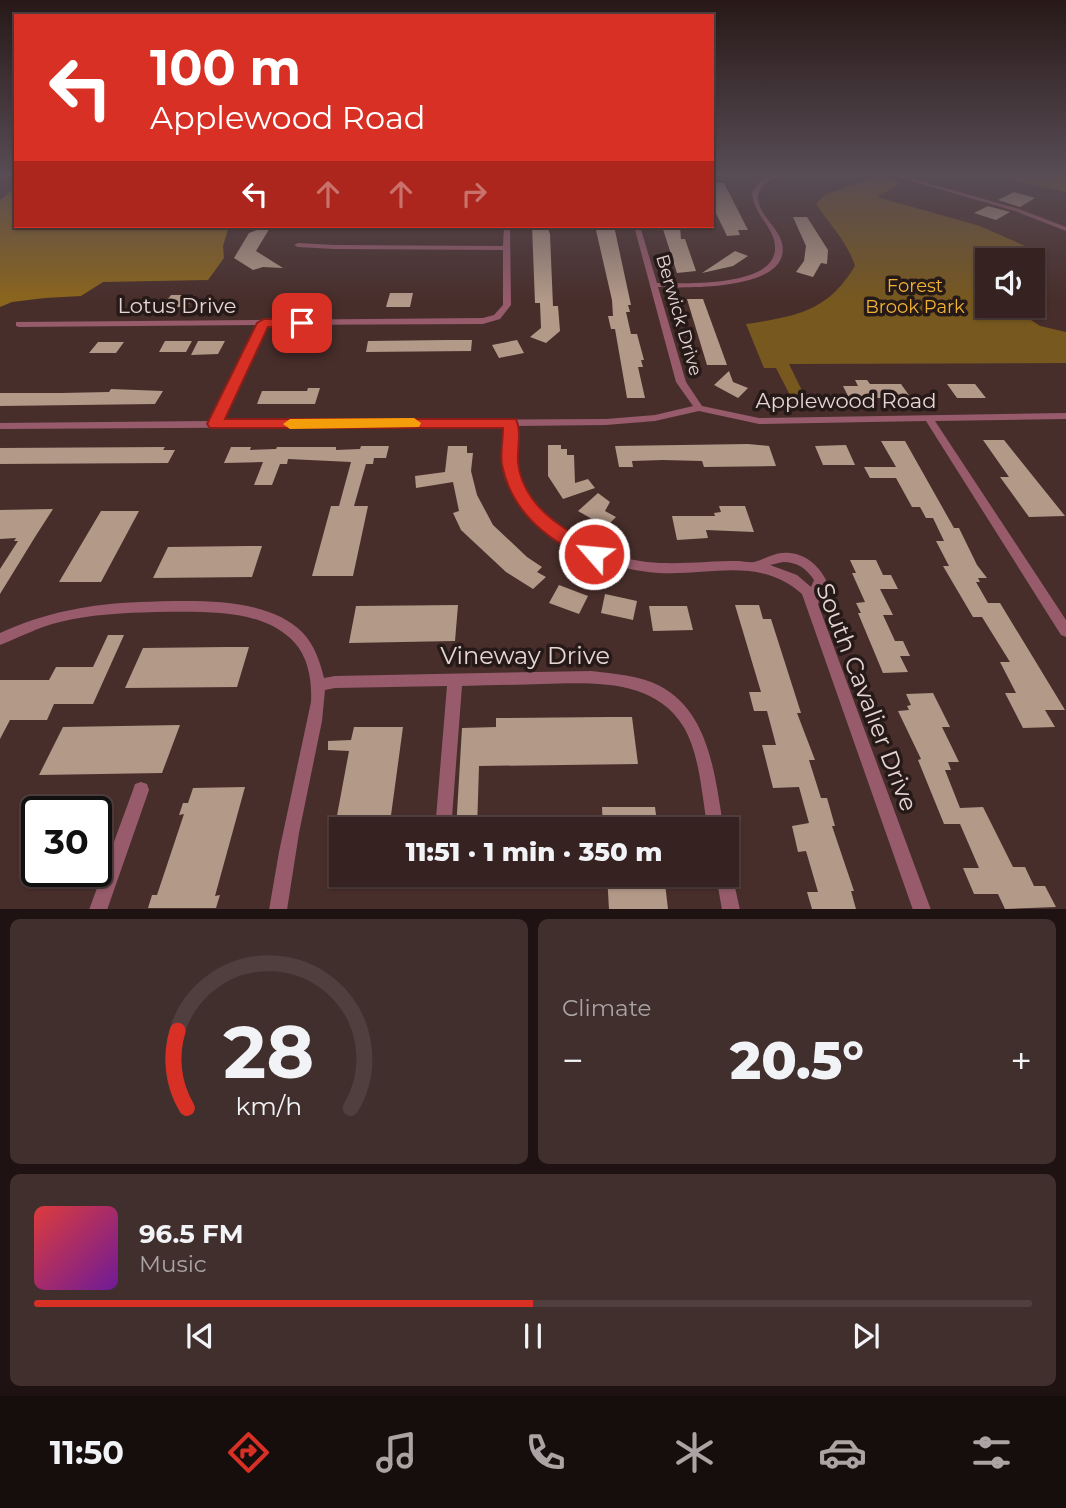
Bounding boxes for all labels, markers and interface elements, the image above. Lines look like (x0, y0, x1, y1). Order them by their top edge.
text: 100 m (150, 38, 301, 97)
icon: left (35, 42, 126, 133)
text: Applewood Road (150, 98, 425, 137)
icon: left (236, 175, 274, 213)
icon: ahead (309, 175, 347, 213)
icon: ahead (382, 175, 420, 213)
icon: right (455, 175, 493, 213)
map controls (975, 248, 1045, 318)
button: sound (975, 248, 1045, 318)
street label: Berwick Drive (651, 252, 707, 378)
park label: Forest Brook Park (865, 275, 965, 318)
street label: Lotus Drive (118, 293, 236, 318)
pin (272, 293, 332, 353)
icon: arrive (283, 304, 321, 342)
street label: Applewood Road (756, 388, 936, 413)
position arrow (557, 517, 631, 591)
street label: South Cavalier Drive (810, 579, 924, 815)
street label: Vineway Drive (440, 641, 610, 670)
speed limit sign: 30 (21, 796, 112, 887)
text: 11:51 · 1 min · 350 m (405, 836, 663, 868)
text: Climate (562, 994, 651, 1022)
text: 28 (224, 1008, 315, 1096)
text: 20.5° (730, 1029, 864, 1092)
text: − (562, 1037, 584, 1084)
text: + (1010, 1037, 1032, 1084)
text: km/h (236, 1090, 302, 1120)
text: 96.5 FM (139, 1218, 243, 1250)
text: Music (139, 1250, 207, 1278)
icon: previous (181, 1317, 219, 1355)
icon: pause (514, 1317, 552, 1355)
icon: next (847, 1317, 885, 1355)
icon: directions (224, 1428, 273, 1477)
icon: music (372, 1428, 421, 1477)
icon: phone (521, 1428, 570, 1477)
icon: climate (670, 1428, 719, 1477)
icon: car (818, 1428, 867, 1477)
icon: filters (967, 1428, 1016, 1477)
text: 11:50 (50, 1433, 124, 1472)

